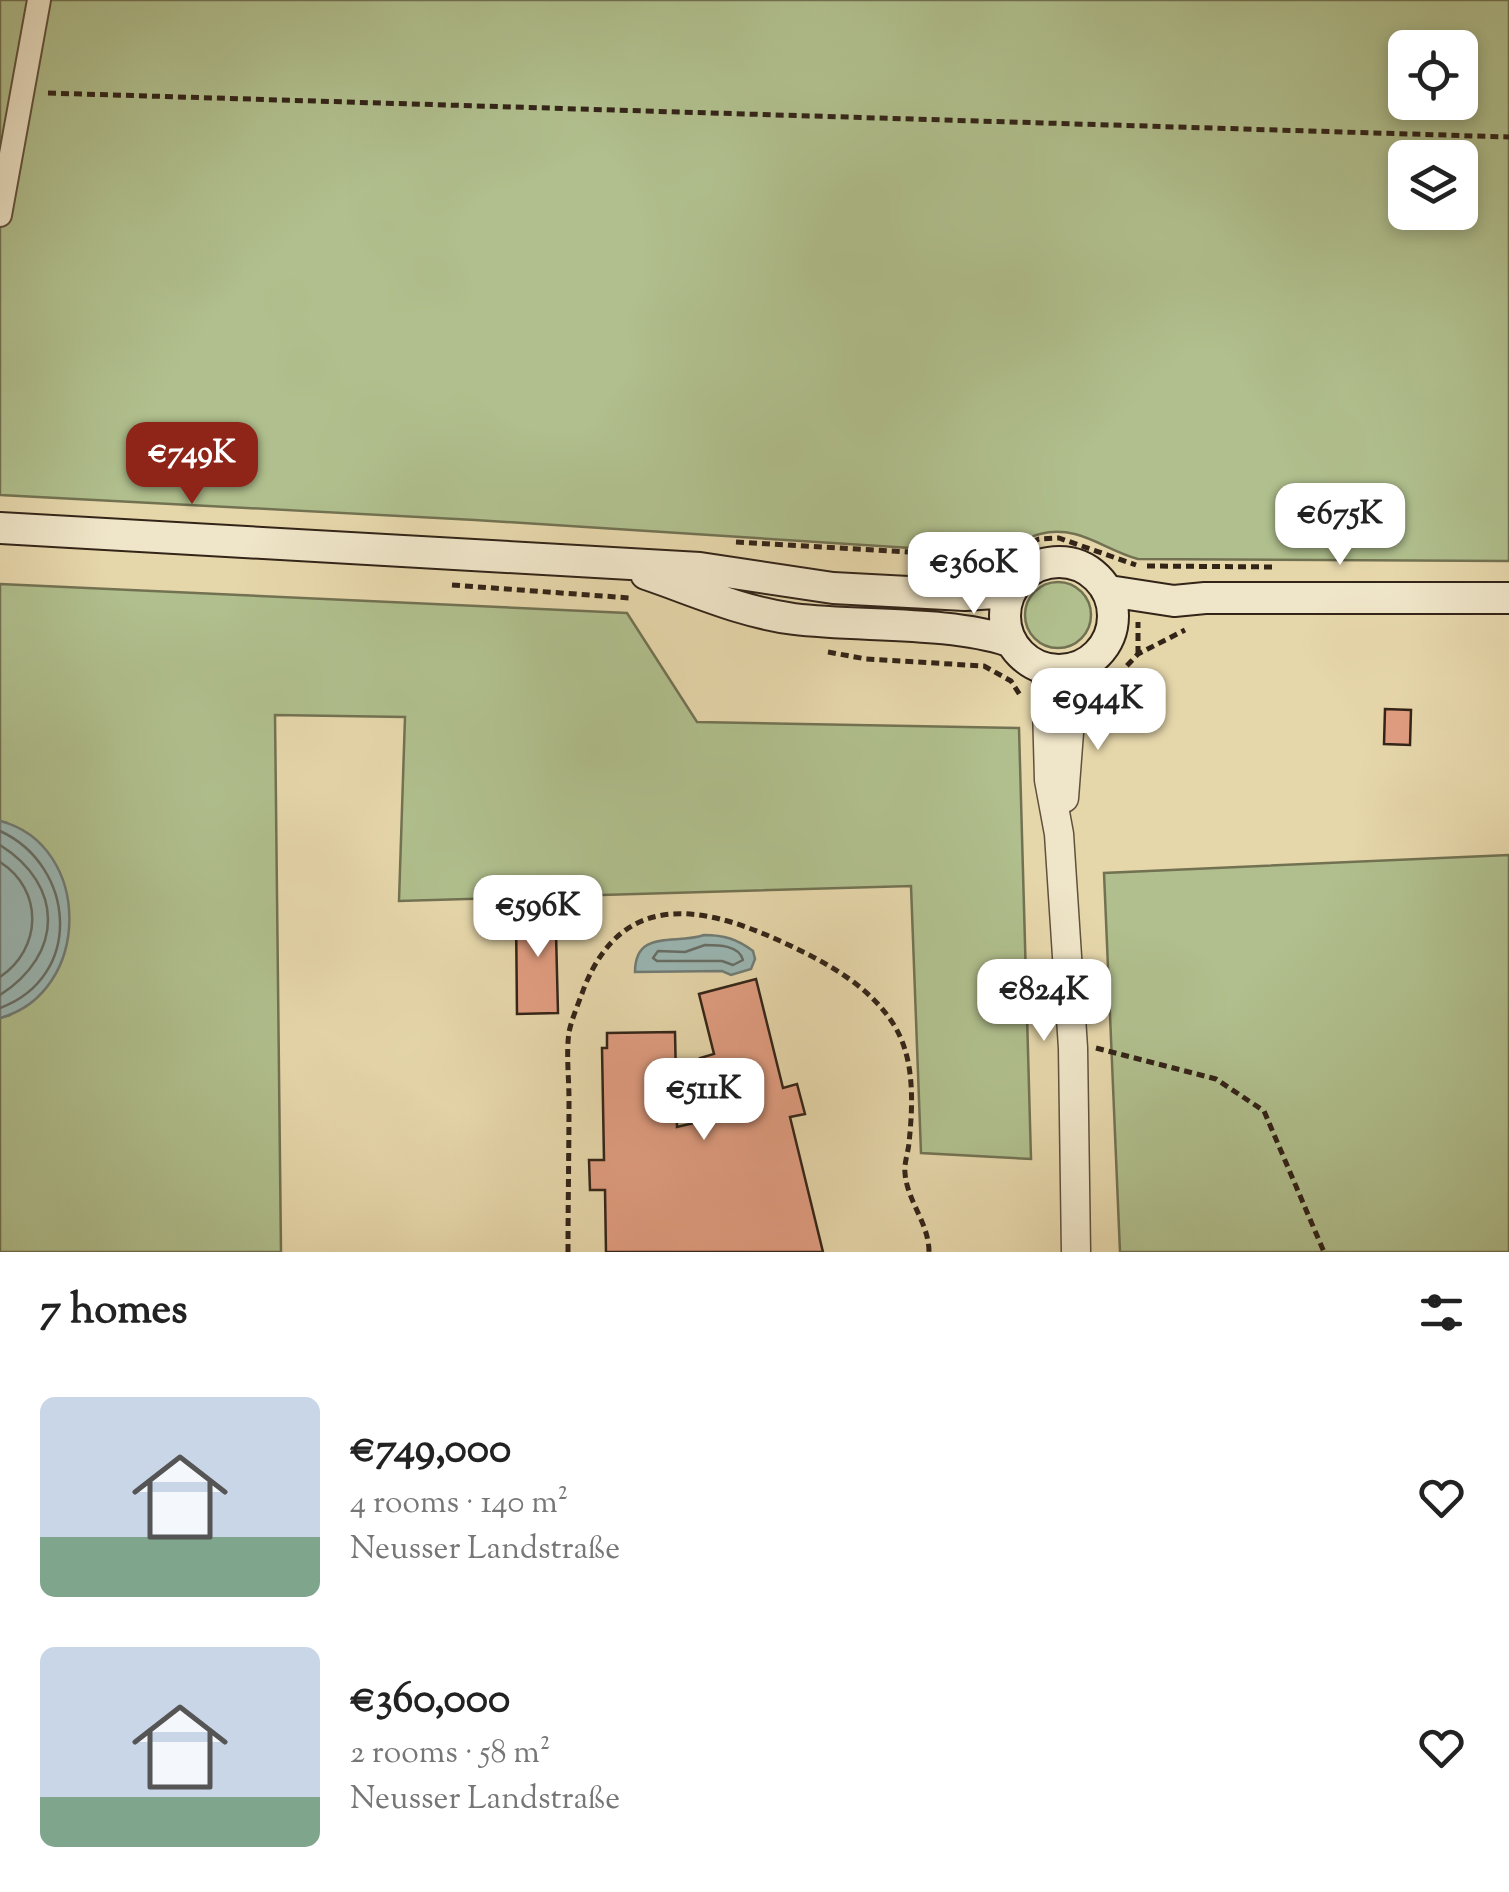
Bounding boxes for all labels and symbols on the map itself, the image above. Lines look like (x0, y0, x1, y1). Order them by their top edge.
pin: €749K (122, 422, 262, 507)
pin: €675K (1270, 483, 1410, 568)
pin: €360K (904, 532, 1044, 617)
pin: €944K (1028, 668, 1168, 753)
pin: €596K (468, 875, 608, 960)
pin: €824K (974, 959, 1114, 1044)
pin: €511K (634, 1058, 774, 1143)

